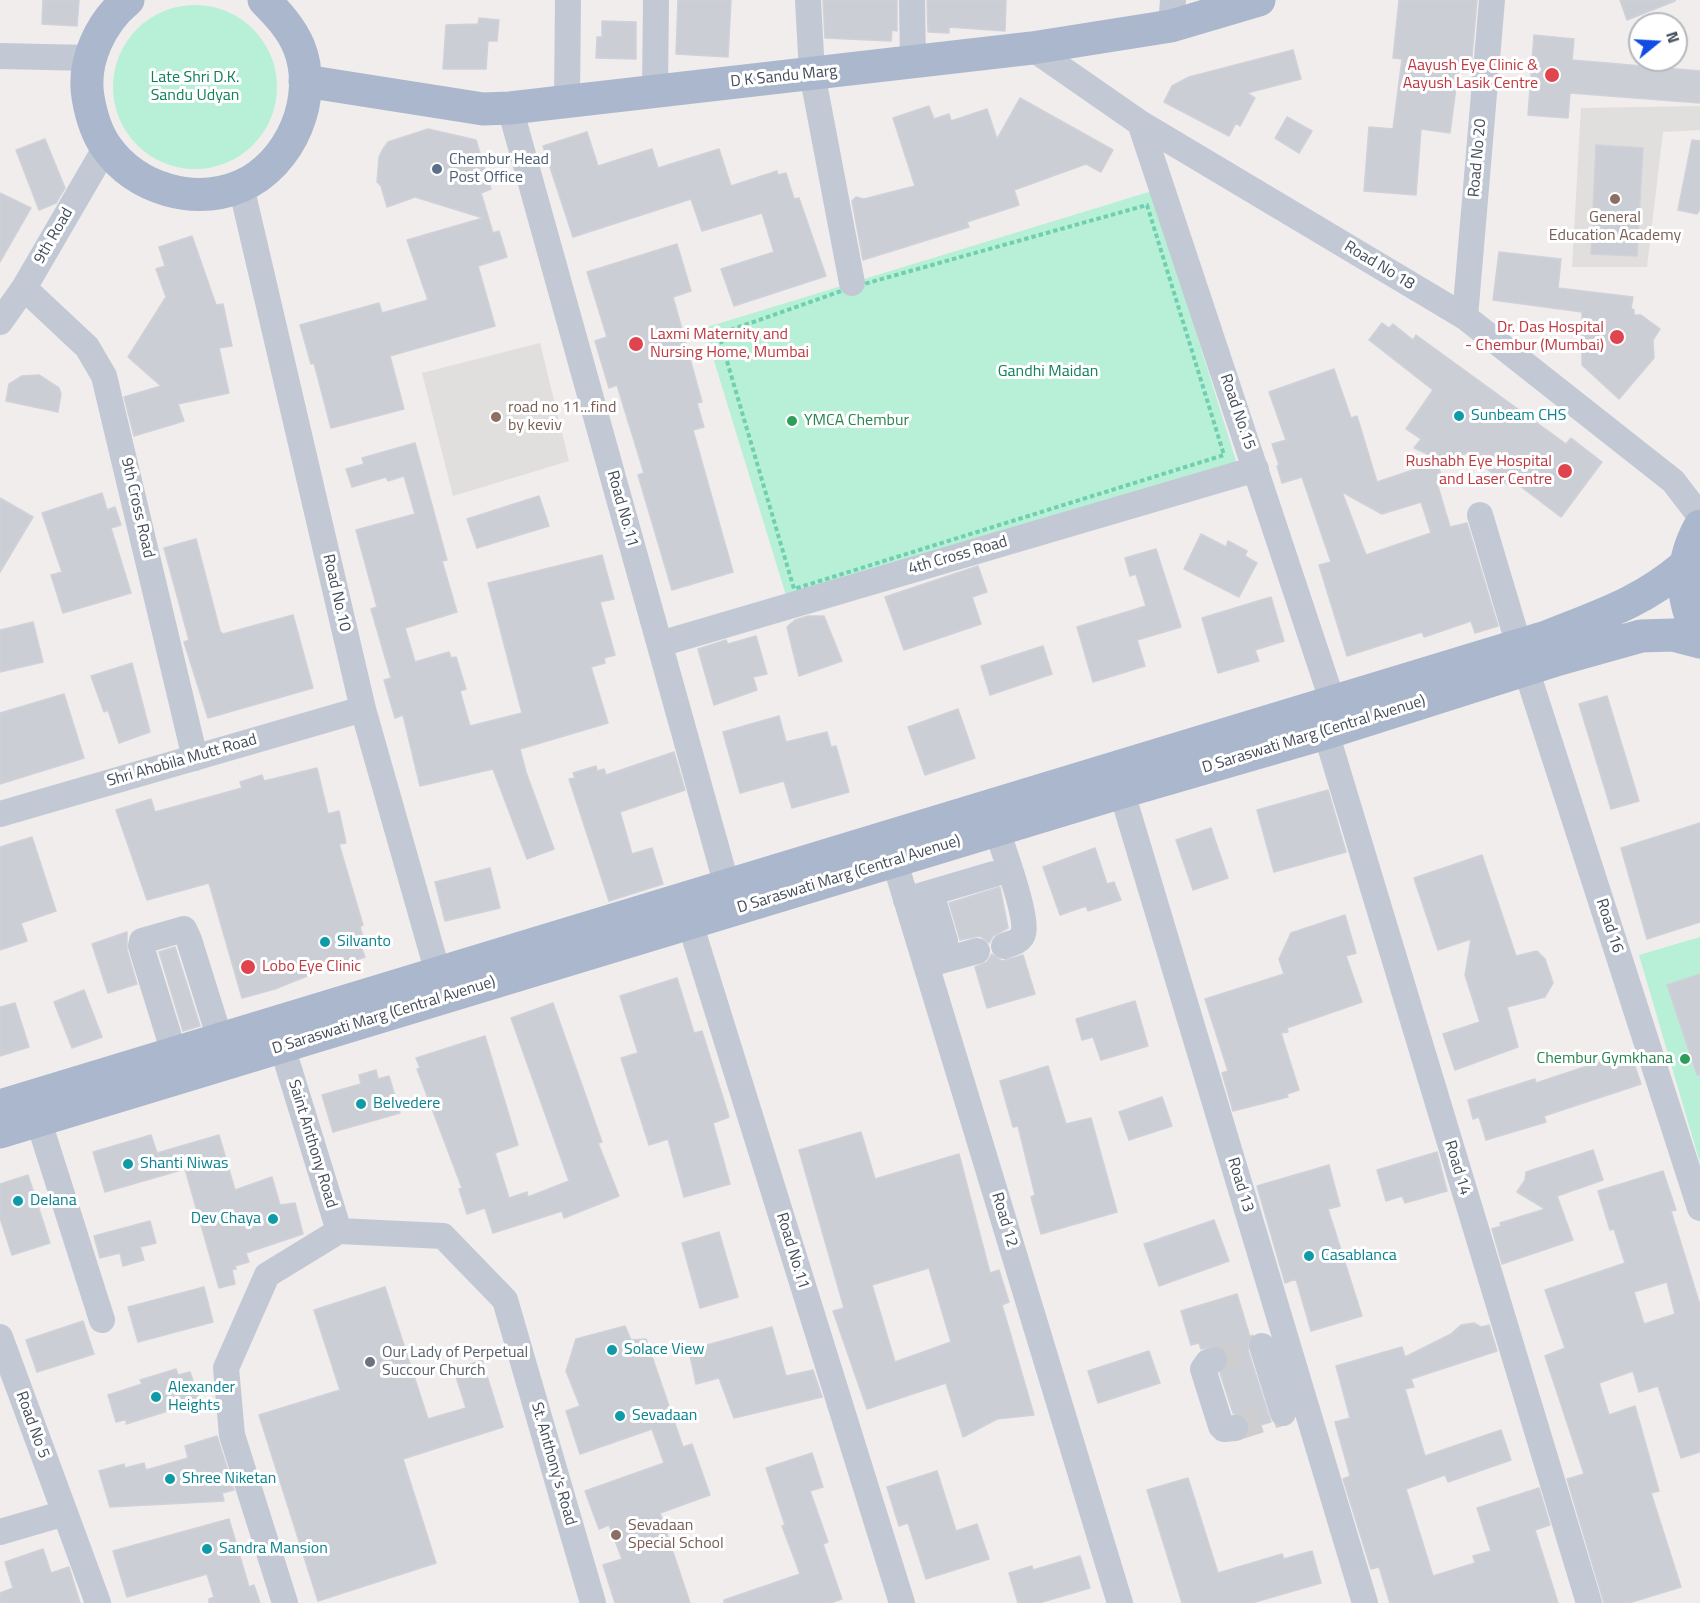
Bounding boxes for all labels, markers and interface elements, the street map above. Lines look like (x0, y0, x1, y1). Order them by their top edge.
north arrow (1628, 12, 1688, 72)
text: N (1660, 28, 1686, 46)
place label: Aayush Eye Clinic & Aayush Lasik Centre (1403, 56, 1538, 94)
street label: D K Sandu Marg (730, 62, 838, 92)
marker: Aayush Eye Clinic & Aayush Lasik Centre (1543, 66, 1561, 84)
park label: Late Shri D.K. Sandu Udyan (151, 68, 239, 106)
street label: Road No 20 (1465, 118, 1491, 198)
place label: Chembur Head Post Office (449, 150, 549, 188)
marker: Chembur Head Post Office (430, 162, 444, 176)
marker: General Education Academy (1608, 192, 1622, 206)
street label: 9th Road (30, 205, 78, 267)
place label: General Education Academy (1549, 208, 1681, 246)
street label: Road No 18 (1340, 237, 1418, 295)
place label: Dr. Das Hospital - Chembur (Mumbai) (1465, 318, 1604, 356)
place label: Laxmi Maternity and Nursing Home, Mumbai (650, 325, 809, 363)
marker: Dr. Das Hospital - Chembur (Mumbai) (1608, 328, 1626, 346)
marker: Laxmi Maternity and Nursing Home, Mumbai (627, 335, 645, 353)
park label: Gandhi Maidan (998, 362, 1098, 382)
street label: Road No.15 (1215, 372, 1259, 452)
place label: road no 11...find by keviv (508, 398, 616, 436)
place label: Sunbeam CHS (1471, 406, 1566, 426)
marker: Sunbeam CHS (1452, 409, 1466, 423)
marker: road no 11...find by keviv (489, 410, 503, 424)
place label: YMCA Chembur (804, 411, 909, 431)
marker: YMCA Chembur (785, 414, 799, 428)
place label: Rushabh Eye Hospital and Laser Centre (1405, 452, 1552, 490)
street label: 9th Cross Road (116, 456, 158, 560)
marker: Rushabh Eye Hospital and Laser Centre (1556, 462, 1574, 480)
street label: Road No.11 (602, 469, 642, 549)
street label: 4th Cross Road (906, 533, 1010, 579)
street label: Road No.10 (318, 552, 354, 634)
street label: D Saraswati Marg (Central Avenue) (1200, 692, 1428, 778)
street label: Shri Ahobila Mutt Road (105, 730, 259, 792)
street label: D Saraswati Marg (Central Avenue) (735, 832, 963, 918)
street label: Road 16 (1591, 896, 1627, 956)
place label: Silvanto (337, 932, 391, 952)
marker: Silvanto (318, 935, 332, 949)
place label: Lobo Eye Clinic (262, 957, 361, 977)
marker: Lobo Eye Clinic (239, 958, 257, 976)
street label: D Saraswati Marg (Central Avenue) (270, 973, 498, 1059)
place label: Chembur Gymkhana (1537, 1049, 1673, 1069)
marker: Chembur Gymkhana (1678, 1052, 1692, 1066)
street label: Saint Anthony Road (283, 1078, 341, 1210)
place label: Belvedere (373, 1094, 440, 1114)
marker: Belvedere (354, 1097, 368, 1111)
street label: Road 14 (1440, 1138, 1474, 1198)
place label: Shanti Niwas (140, 1154, 228, 1174)
street label: Road 13 (1223, 1155, 1257, 1215)
marker: Shanti Niwas (121, 1157, 135, 1171)
street label: Road 12 (987, 1190, 1021, 1250)
place label: Delana (30, 1191, 77, 1211)
marker: Delana (11, 1194, 25, 1208)
place label: Dev Chaya (191, 1209, 261, 1229)
street label: Road No.11 (771, 1211, 813, 1291)
marker: Dev Chaya (266, 1212, 280, 1226)
place label: Casablanca (1321, 1246, 1397, 1266)
marker: Casablanca (1302, 1249, 1316, 1263)
place label: Solace View (624, 1340, 704, 1360)
place label: Our Lady of Perpetual Succour Church (382, 1343, 528, 1381)
marker: Solace View (605, 1343, 619, 1357)
marker: Our Lady of Perpetual Succour Church (363, 1355, 377, 1369)
place label: Alexander Heights (168, 1378, 235, 1416)
street label: Road No 5 (11, 1389, 53, 1461)
marker: Alexander Heights (149, 1390, 163, 1404)
street label: St. Anthony's Road (526, 1400, 580, 1528)
place label: Sevadaan (632, 1406, 697, 1426)
marker: Sevadaan (613, 1409, 627, 1423)
place label: Shree Niketan (182, 1469, 276, 1489)
marker: Shree Niketan (163, 1472, 177, 1486)
place label: Sevadaan Special School (628, 1516, 724, 1554)
marker: Sevadaan Special School (609, 1528, 623, 1542)
place label: Sandra Mansion (219, 1539, 328, 1559)
marker: Sandra Mansion (200, 1542, 214, 1556)

